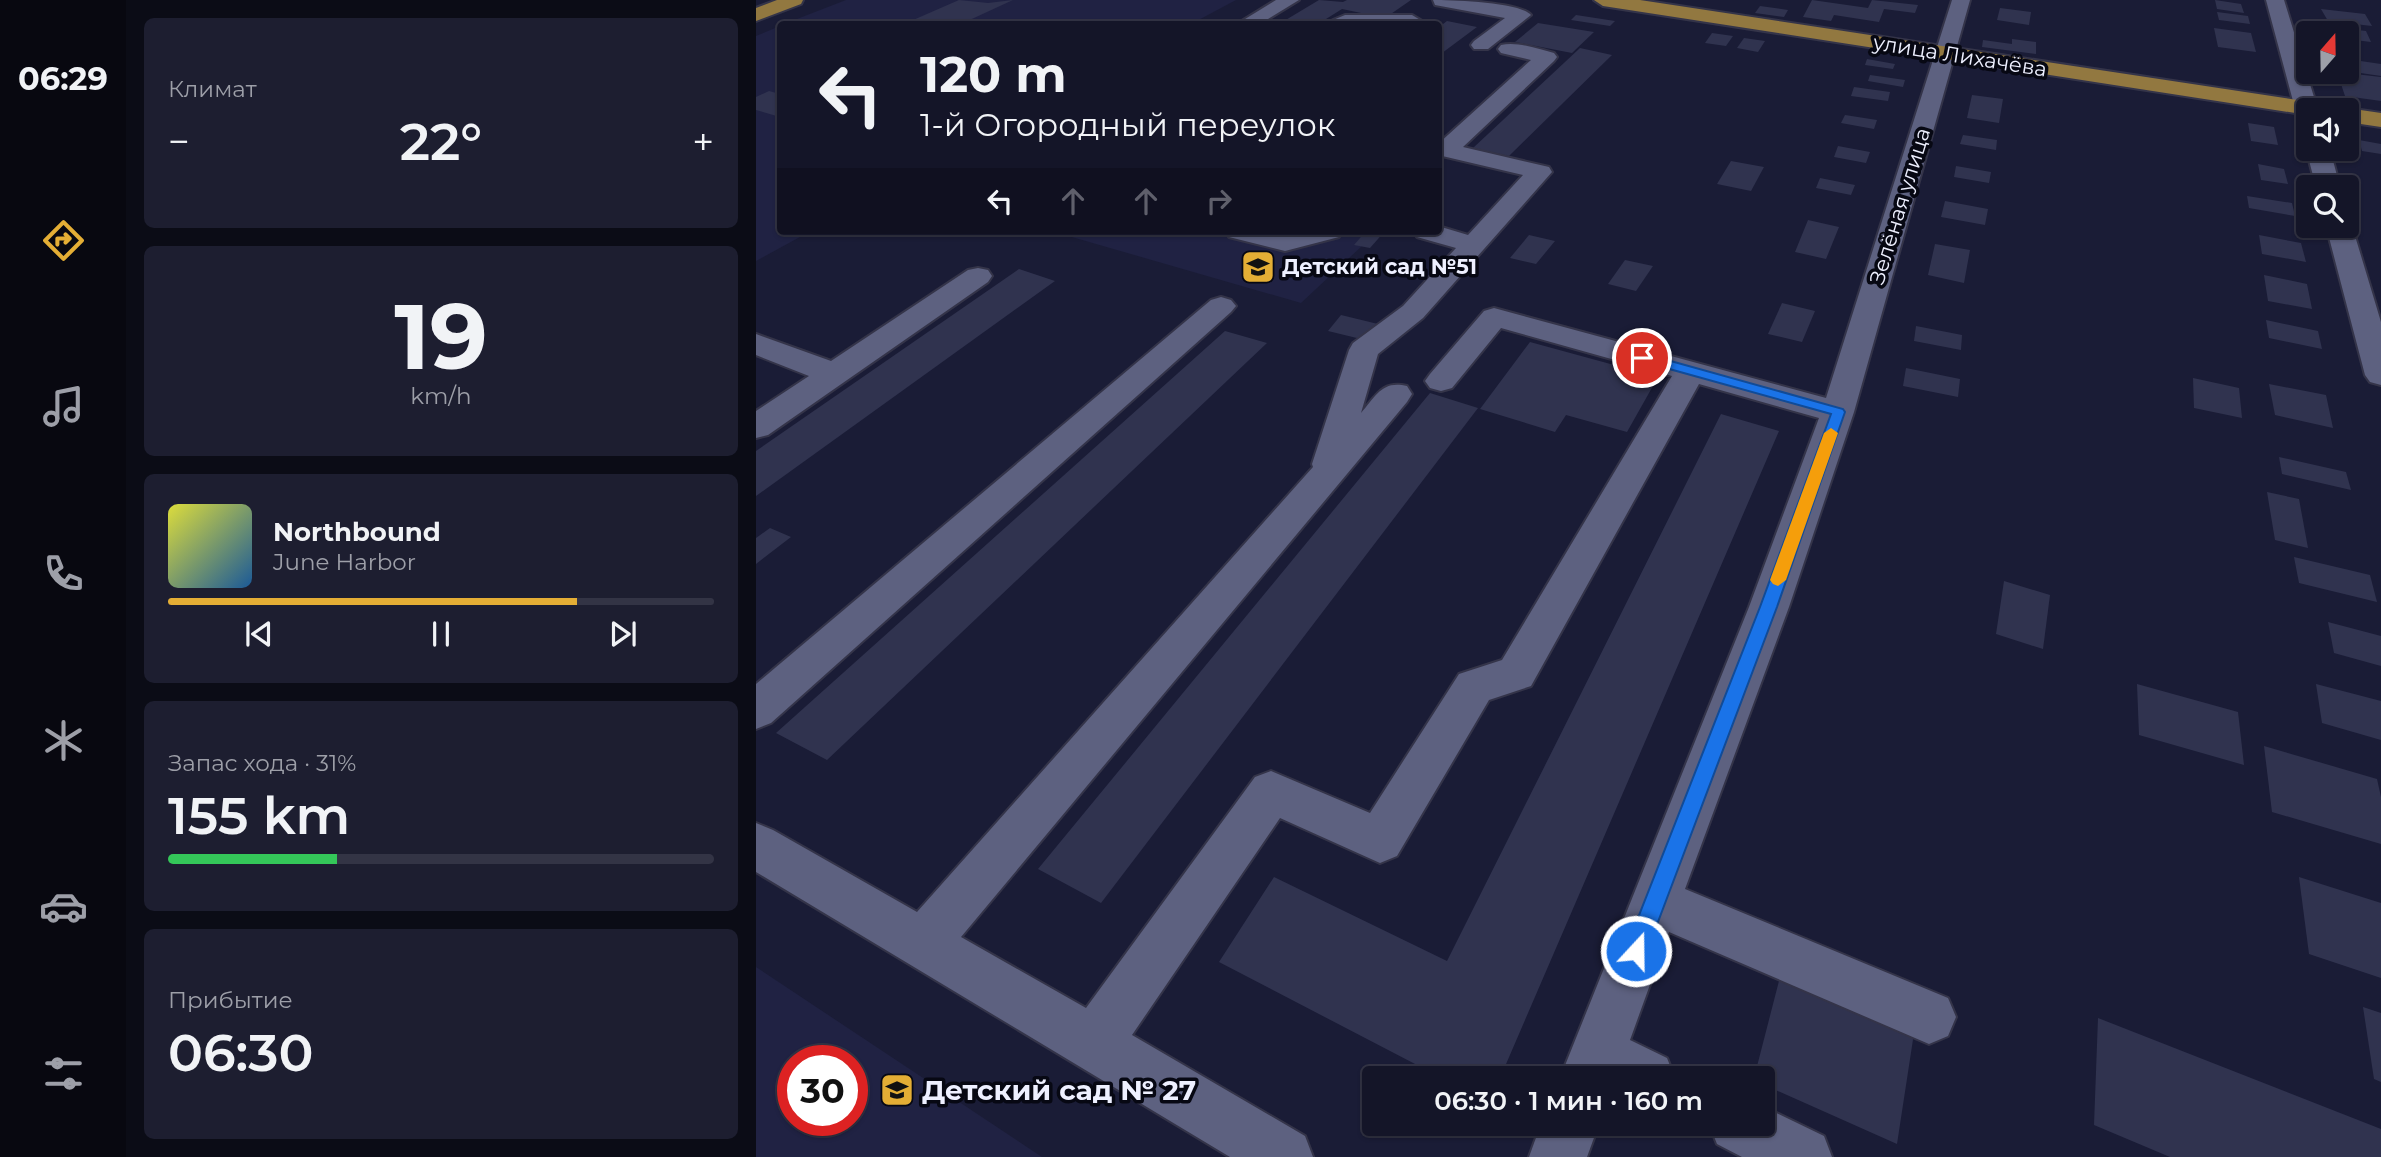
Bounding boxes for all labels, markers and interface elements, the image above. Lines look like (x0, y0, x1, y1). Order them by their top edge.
north arrow (2296, 21, 2359, 84)
map controls (2296, 21, 2359, 238)
street label: улица Лихачёва (1870, 29, 2049, 82)
text: 120 m (920, 45, 1067, 104)
icon: left (805, 49, 896, 140)
text: 06:29 (18, 59, 108, 98)
text: Климат (168, 75, 257, 103)
button: sound (2296, 98, 2359, 161)
text: 1-й Огородный переулок (920, 105, 1335, 144)
text: 22° (400, 110, 482, 173)
text: − (168, 118, 190, 165)
text: + (692, 118, 714, 165)
street label: Зелёная улица (1864, 125, 1935, 287)
button: search (2296, 175, 2359, 238)
icon: left (981, 182, 1019, 220)
icon: ahead (1054, 182, 1092, 220)
icon: ahead (1127, 182, 1165, 220)
icon: right (1200, 182, 1238, 220)
icon: directions (39, 216, 88, 265)
school or university icon: Детский сад №51 (1239, 248, 1277, 286)
place label: Детский сад №51 (1282, 254, 1477, 279)
text: 19 (394, 281, 488, 392)
pin (1612, 328, 1672, 388)
icon: arrive (1623, 339, 1661, 377)
icon: music (39, 382, 88, 431)
text: km/h (410, 382, 472, 410)
text: Northbound (273, 516, 441, 548)
text: June Harbor (273, 548, 416, 576)
icon: phone (39, 549, 88, 598)
icon: previous (240, 615, 278, 653)
icon: pause (422, 615, 460, 653)
icon: next (604, 615, 642, 653)
icon: climate (39, 716, 88, 765)
text: Запас хода · 31% (168, 749, 356, 777)
text: 155 km (168, 784, 350, 847)
icon: car (39, 882, 88, 931)
position arrow (1599, 914, 1673, 988)
text: Прибытие (168, 986, 293, 1014)
text: 06:30 (168, 1021, 314, 1084)
speed limit sign: 30 (777, 1045, 868, 1136)
icon: filters (39, 1049, 88, 1098)
school or university icon: Детский сад № 27 (878, 1071, 916, 1109)
place label: Детский сад № 27 (922, 1073, 1196, 1107)
text: 06:30 · 1 мин · 160 m (1434, 1085, 1703, 1117)

